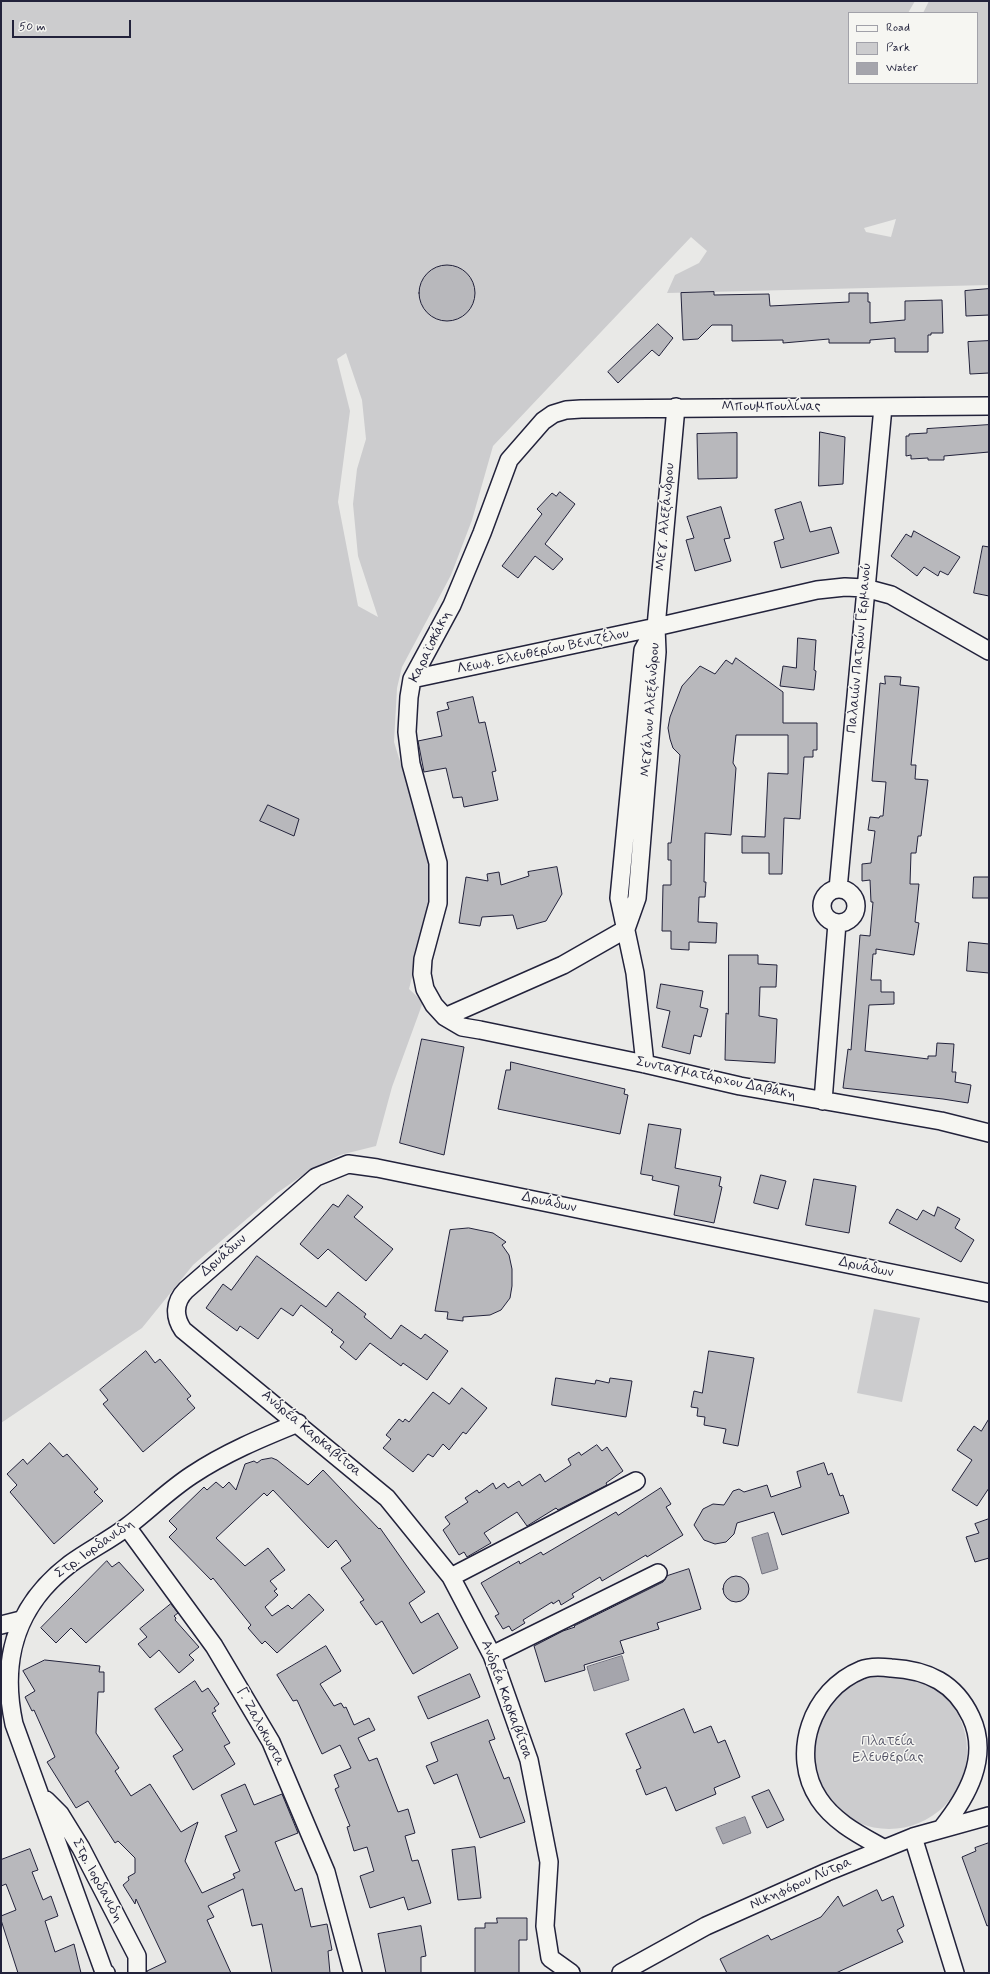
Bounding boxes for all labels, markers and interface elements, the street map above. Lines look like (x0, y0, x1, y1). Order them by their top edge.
scale bar (14, 12, 133, 38)
legend (848, 12, 978, 84)
text: 50 m (19, 19, 46, 35)
text: Road (886, 20, 910, 36)
text: Park (886, 40, 910, 56)
text: Water (886, 60, 918, 76)
street label: Μπουμπουλίνας (721, 399, 821, 415)
street label: Μεγ. Αλεξάνδρου (653, 462, 679, 572)
street label: Παλαιών Πατρών Γερμανού (844, 562, 876, 734)
street label: Καραϊσκάκη (406, 608, 456, 686)
street label: Λεωφ. Ελευθερίου Βενιζέλου (456, 626, 630, 678)
street label: Μεγάλου Αλεξάνδρου (638, 642, 664, 778)
street label: Συνταγματάρχου Δαβάκη (634, 1054, 798, 1104)
street label: Δρυάδων (520, 1189, 578, 1217)
street label: Δρυάδων (198, 1231, 250, 1281)
street label: Δρυάδων (837, 1254, 895, 1282)
street label: Ανδρέα Καρκαβίτσα (257, 1387, 365, 1481)
street label: Στρ. Ιορδανιδη (52, 1516, 138, 1582)
street label: Ανδρέα Καρκαβίτσα (477, 1638, 535, 1762)
street label: Γ. Ζαλοκωστα (232, 1685, 288, 1769)
park label: Πλατεία Ελευθερίας (852, 1734, 924, 1766)
street label: Στρ. Ιορδανιδη (68, 1836, 126, 1926)
street label: Νικηφόρου Λύτρα (747, 1854, 855, 1914)

